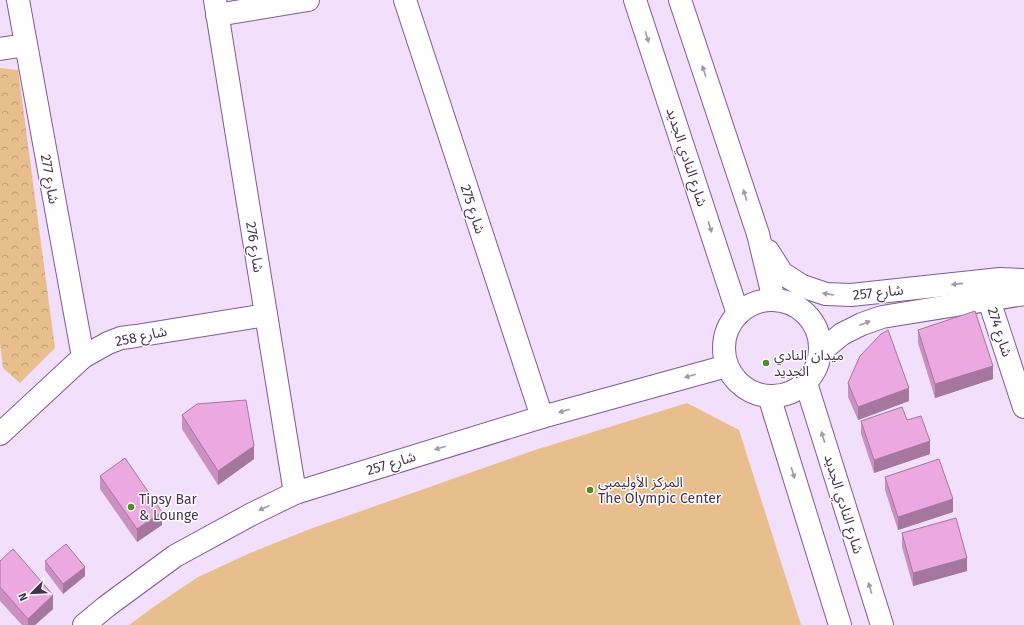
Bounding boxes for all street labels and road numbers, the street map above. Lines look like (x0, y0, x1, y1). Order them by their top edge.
street label: شارع النادي الجديد (660, 106, 711, 209)
street label: شارع 277 (35, 153, 62, 206)
street label: شارع 275 (455, 182, 488, 237)
street label: شارع 276 (240, 220, 267, 274)
street label: شارع 257 (852, 281, 904, 306)
street label: شارع 274 (982, 305, 1015, 360)
street label: شارع 258 (114, 323, 169, 352)
street label: شارع 257 (364, 448, 419, 481)
street label: شارع النادي الجديد (818, 452, 867, 556)

